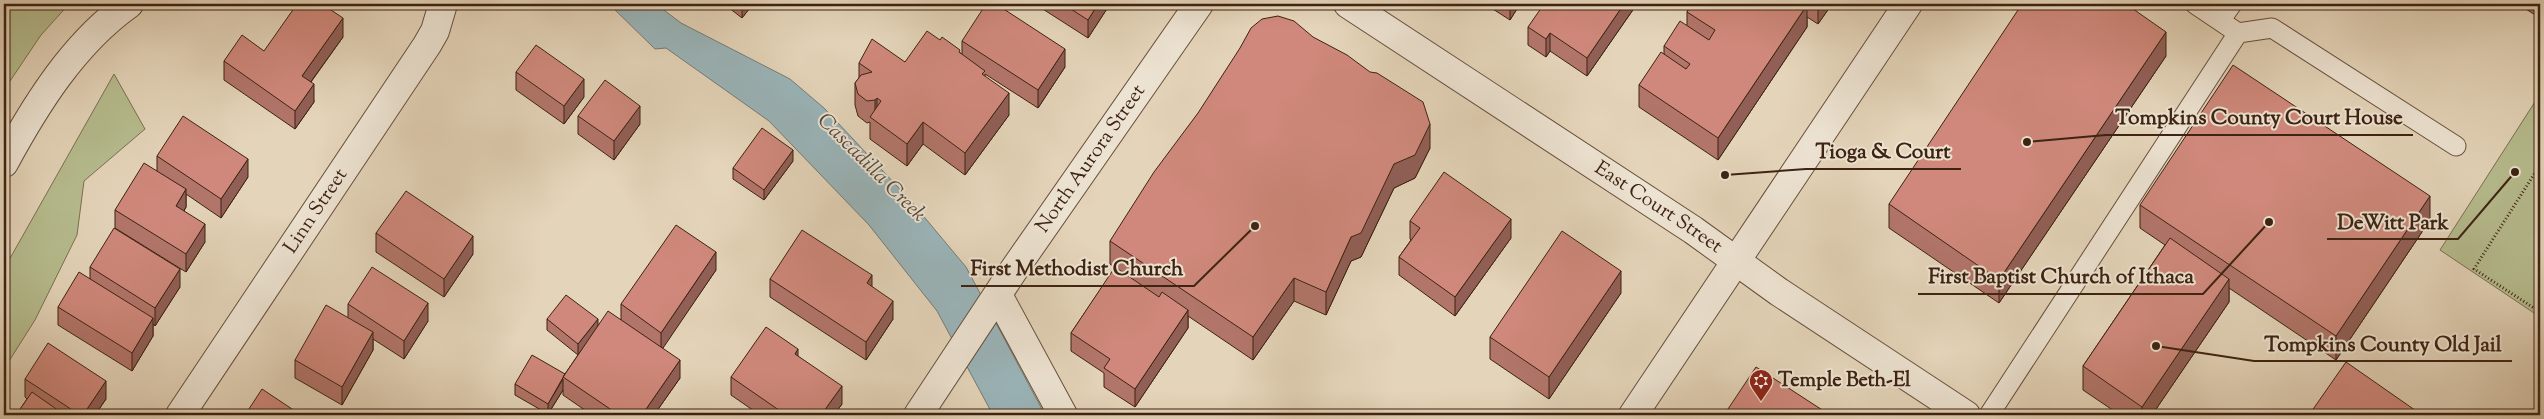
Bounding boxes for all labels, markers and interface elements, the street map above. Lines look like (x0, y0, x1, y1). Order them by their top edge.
street label: North Aurora Street (1029, 79, 1153, 239)
callout: Tompkins County Court House (2106, 99, 2413, 135)
text: Tompkins County Court House (2115, 104, 2403, 134)
water label: Cascadilla Creek (810, 107, 933, 230)
callout: Tioga & Court (1806, 133, 1961, 169)
text: Tioga & Court (1816, 138, 1951, 168)
street label: East Court Street (1588, 154, 1728, 261)
street label: Linn Street (277, 163, 355, 260)
callout: DeWitt Park (2327, 203, 2458, 239)
text: DeWitt Park (2337, 209, 2449, 239)
callout: First Methodist Church (961, 250, 1194, 286)
text: First Methodist Church (971, 255, 1184, 285)
callout: First Baptist Church of Ithaca (1918, 258, 2203, 294)
text: First Baptist Church of Ithaca (1928, 263, 2194, 293)
callout: Tompkins County Old Jail (2254, 325, 2512, 361)
text: Tompkins County Old Jail (2264, 331, 2502, 361)
place label: Temple Beth-El (1778, 367, 1911, 396)
synagogue icon: Temple Beth-El (1748, 368, 1774, 402)

